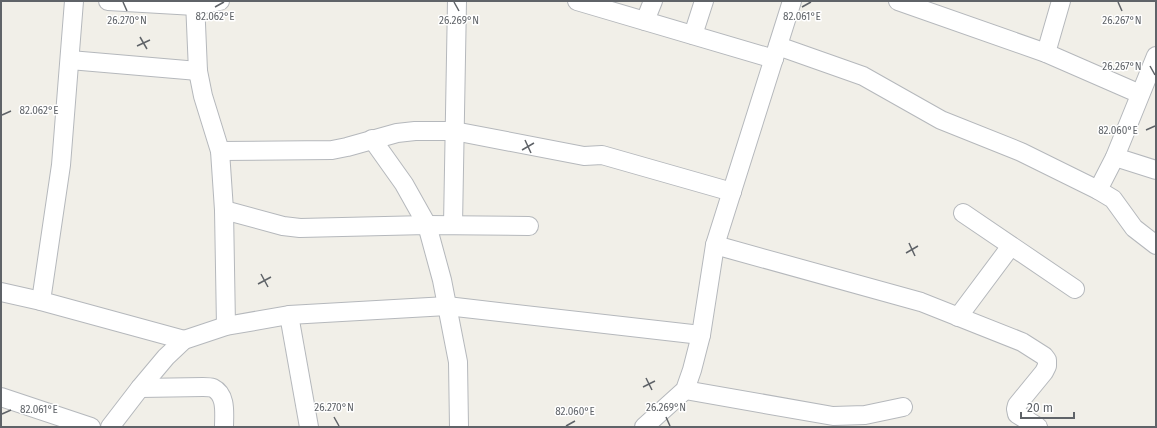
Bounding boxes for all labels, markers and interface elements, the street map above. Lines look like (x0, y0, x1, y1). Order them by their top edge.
text: 82.062°E (196, 11, 234, 23)
text: 82.061°E (783, 11, 821, 23)
text: 26.270°N (107, 15, 147, 27)
text: 26.269°N (439, 15, 479, 27)
text: 26.267°N (1102, 15, 1142, 27)
text: 26.267°N (1102, 61, 1142, 73)
text: 82.062°E (20, 105, 58, 117)
text: 82.060°E (1098, 125, 1138, 137)
scale bar (1021, 394, 1074, 420)
text: 20 m (1027, 401, 1053, 415)
text: 26.270°N (314, 402, 354, 414)
text: 26.269°N (646, 402, 686, 414)
text: 82.061°E (20, 404, 58, 416)
text: 82.060°E (555, 406, 595, 418)

